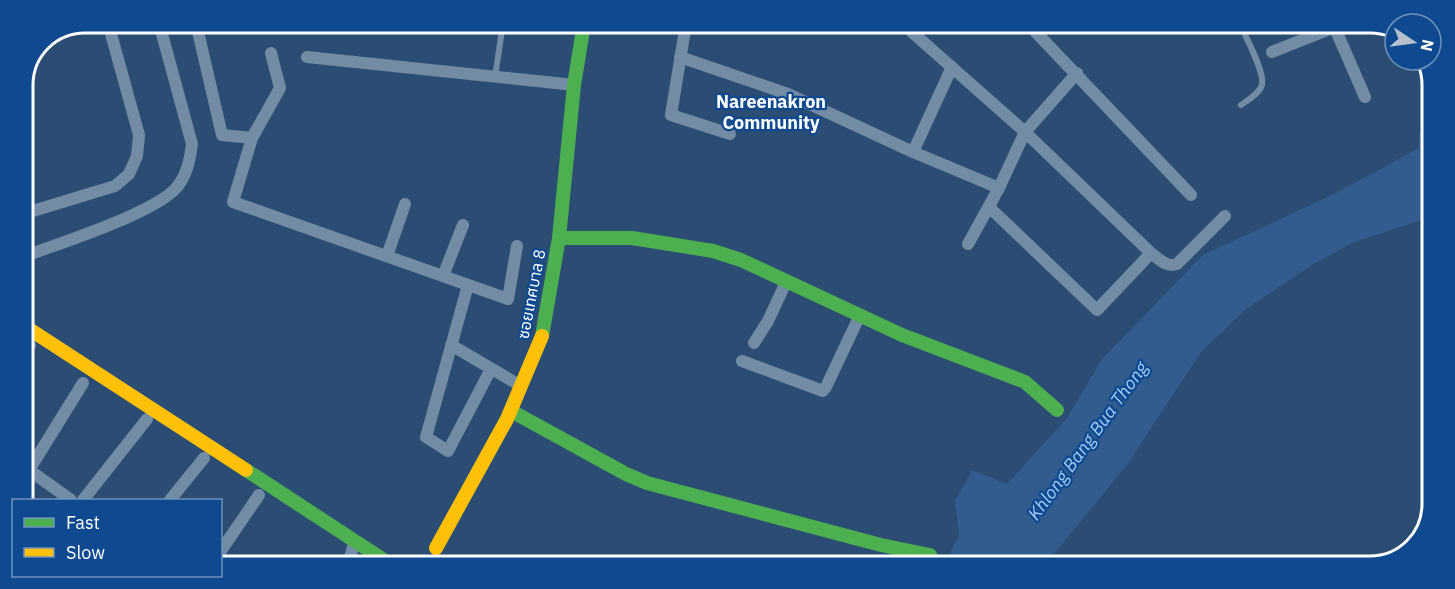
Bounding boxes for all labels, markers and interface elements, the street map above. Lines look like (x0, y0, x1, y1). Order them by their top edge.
north arrow (1383, 12, 1443, 72)
text: N (1417, 37, 1439, 53)
district label: Nareenakron Community (716, 90, 826, 134)
street label: ซอยเทศบาล 8 (513, 248, 549, 340)
water label: Khlong Bang Bua Thong (1022, 356, 1153, 524)
legend (12, 499, 222, 577)
text: Fast (66, 511, 100, 534)
text: Slow (66, 541, 105, 564)

